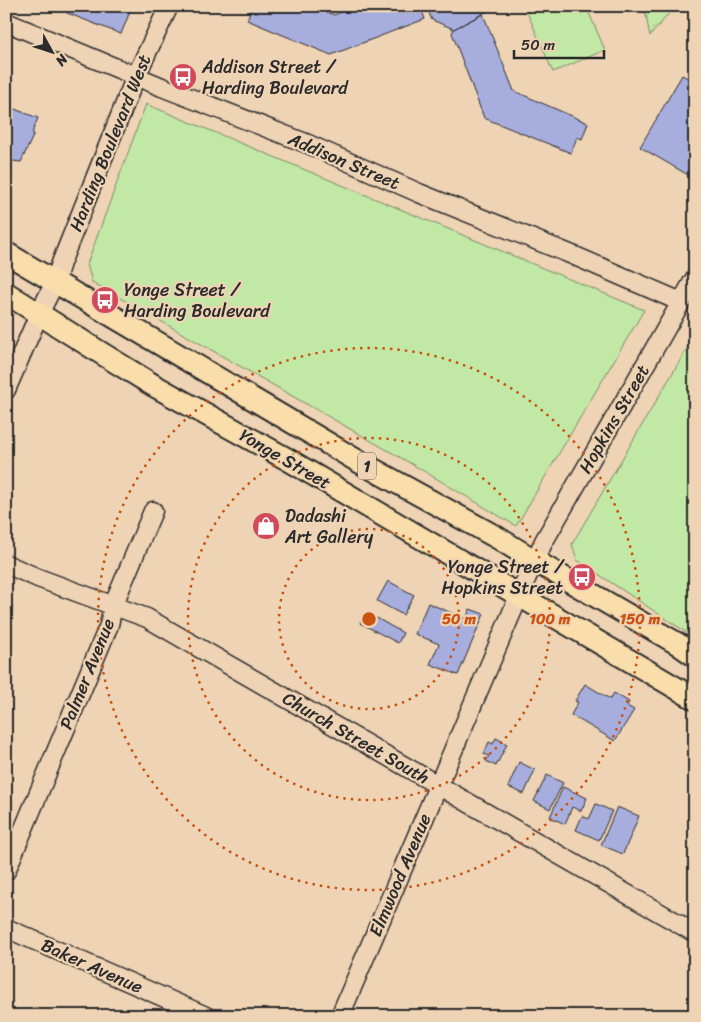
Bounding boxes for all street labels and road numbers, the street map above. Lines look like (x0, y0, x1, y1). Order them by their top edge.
street label: Harding Boulevard West (60, 49, 160, 237)
street label: Addison Street (282, 123, 405, 199)
street label: Hopkins Street (570, 358, 658, 480)
street label: Yonge Street (233, 420, 337, 498)
road number: 1 (358, 452, 376, 480)
street label: Palmer Avenue (50, 613, 124, 735)
street label: Church Street South (276, 683, 436, 793)
street label: Elmwood Avenue (360, 808, 440, 942)
street label: Baker Avenue (36, 929, 148, 1003)

